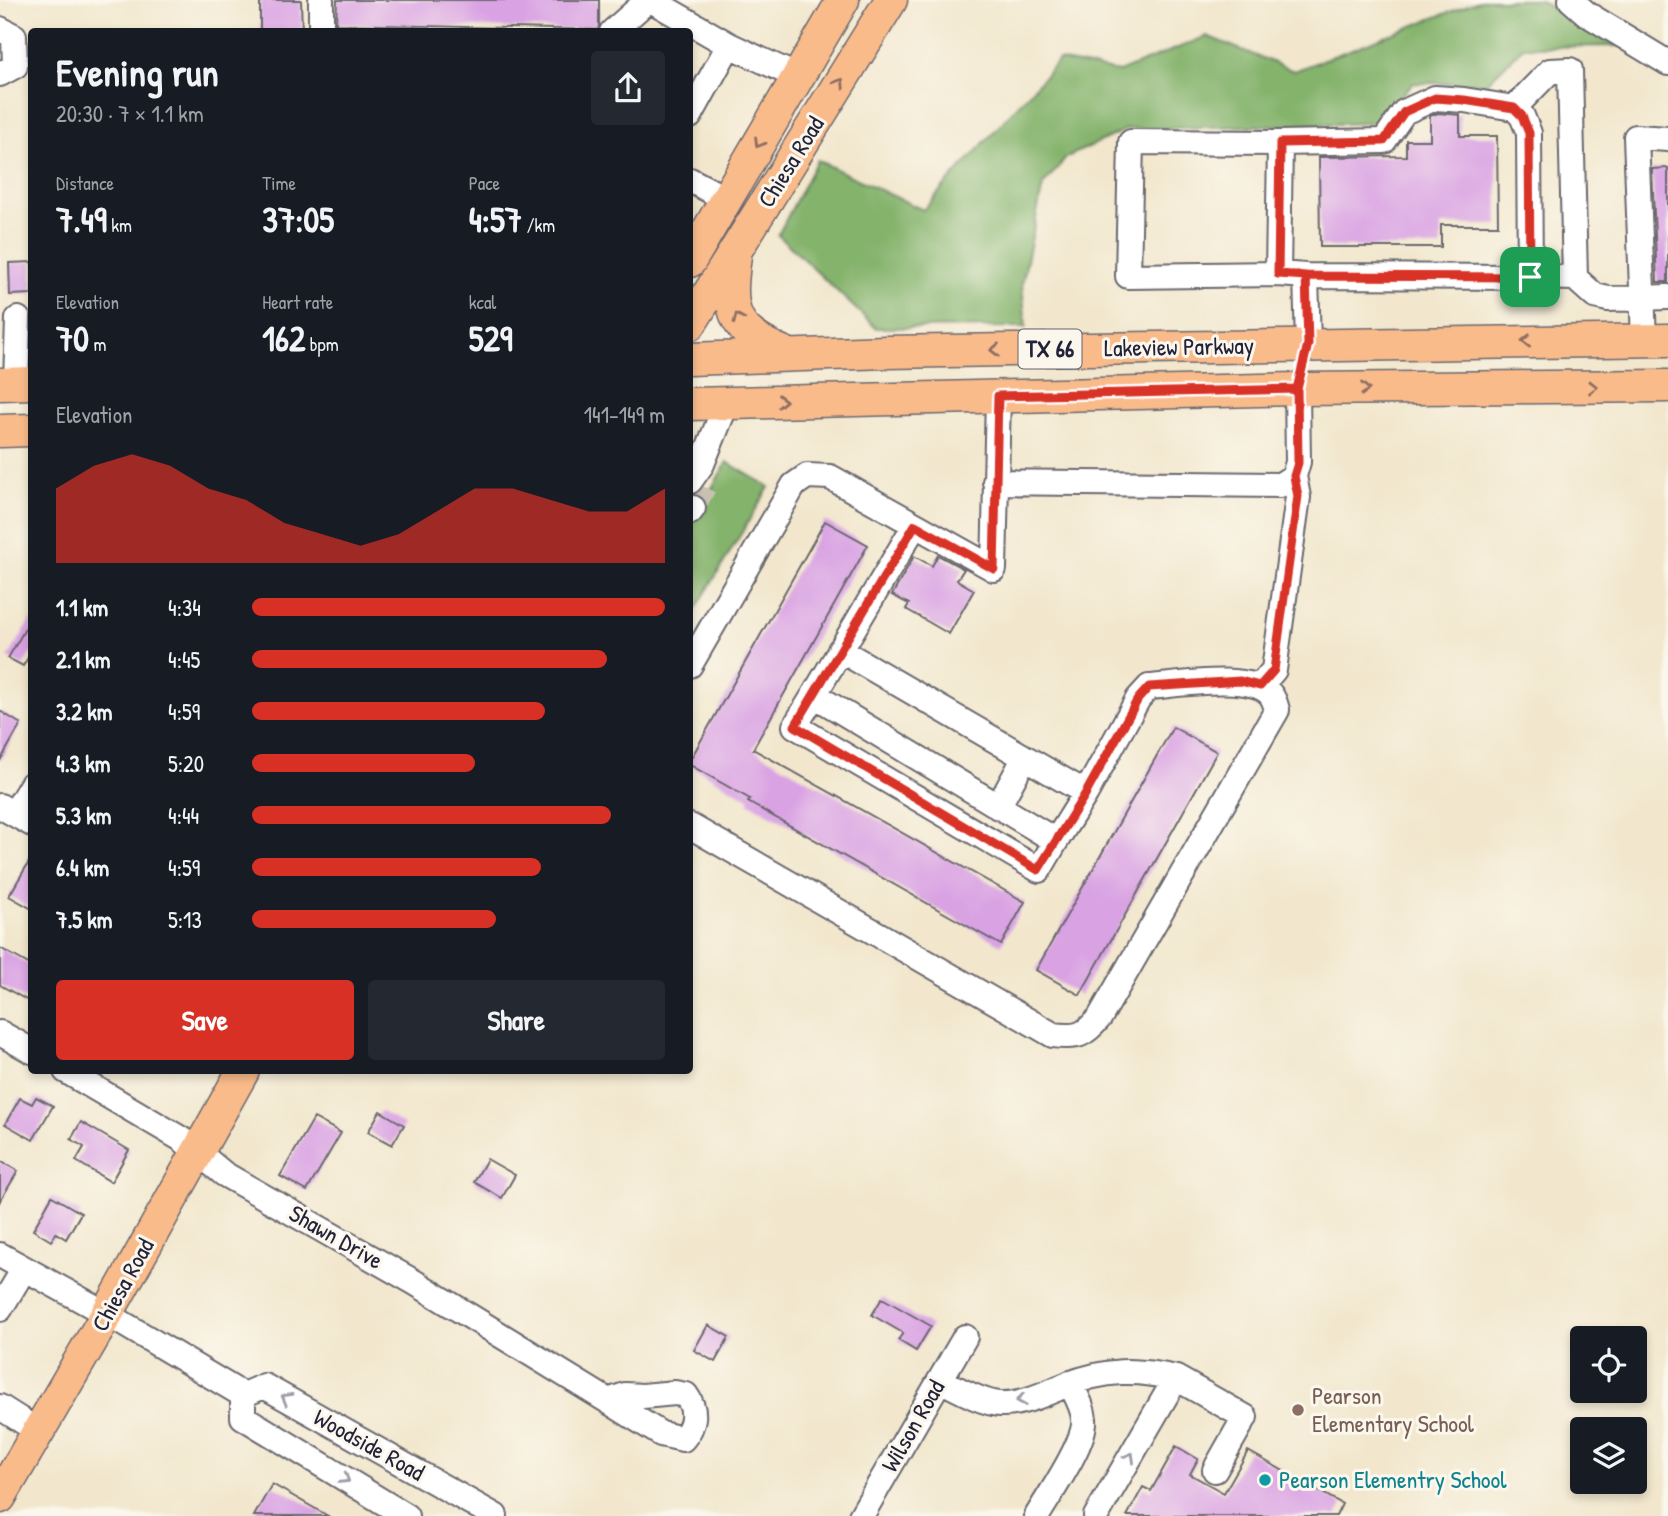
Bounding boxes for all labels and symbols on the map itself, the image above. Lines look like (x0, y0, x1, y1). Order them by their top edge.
one-way arrow (831, 78, 844, 91)
street label: Chiesa Road (750, 110, 831, 213)
one-way arrow (754, 136, 767, 149)
pin (1500, 247, 1560, 307)
one-way arrow (733, 312, 747, 324)
street label: Lakeview Parkway (1104, 329, 1254, 363)
road number: TX 66 (1018, 330, 1082, 368)
one-way arrow (1521, 333, 1531, 349)
one-way arrow (989, 342, 1000, 357)
one-way arrow (1588, 379, 1598, 395)
one-way arrow (1360, 381, 1371, 397)
one-way arrow (777, 394, 788, 409)
street label: Shawn Drive (284, 1196, 390, 1276)
street label: Chiesa Road (83, 1232, 161, 1337)
street label: Wilson Road (873, 1374, 951, 1477)
place label: Pearson Elementary School (1312, 1379, 1475, 1439)
one-way arrow (1015, 1392, 1027, 1407)
one-way arrow (280, 1393, 293, 1406)
street label: Woodside Road (308, 1401, 431, 1488)
marker: Pearson Elementary School (1290, 1402, 1306, 1418)
one-way arrow (1122, 1452, 1135, 1465)
place label: Pearson Elementry School (1279, 1463, 1507, 1495)
one-way arrow (338, 1471, 351, 1484)
marker: Pearson Elementry School (1257, 1472, 1273, 1488)

